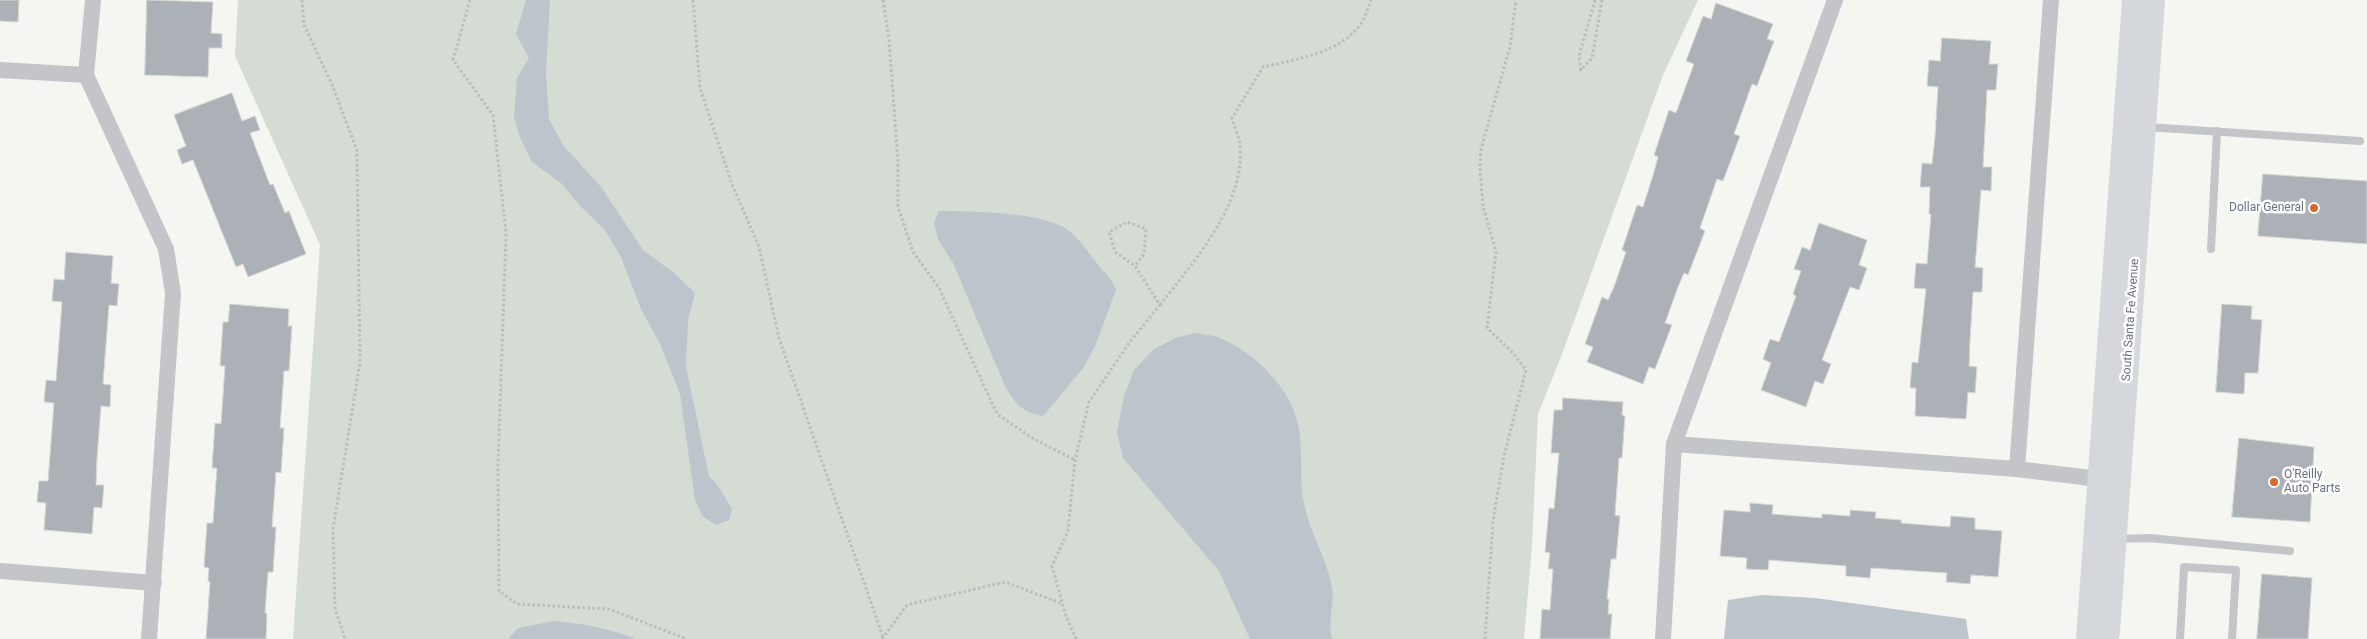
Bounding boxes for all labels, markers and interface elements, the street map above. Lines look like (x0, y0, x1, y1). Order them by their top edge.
place label: Dollar General (2229, 201, 2304, 215)
marker: Dollar General (2308, 202, 2320, 214)
street label: South Santa Fe Avenue (2120, 258, 2142, 382)
place label: O'Reilly Auto Parts (2284, 468, 2341, 496)
marker: O'Reilly Auto Parts (2268, 476, 2280, 488)

